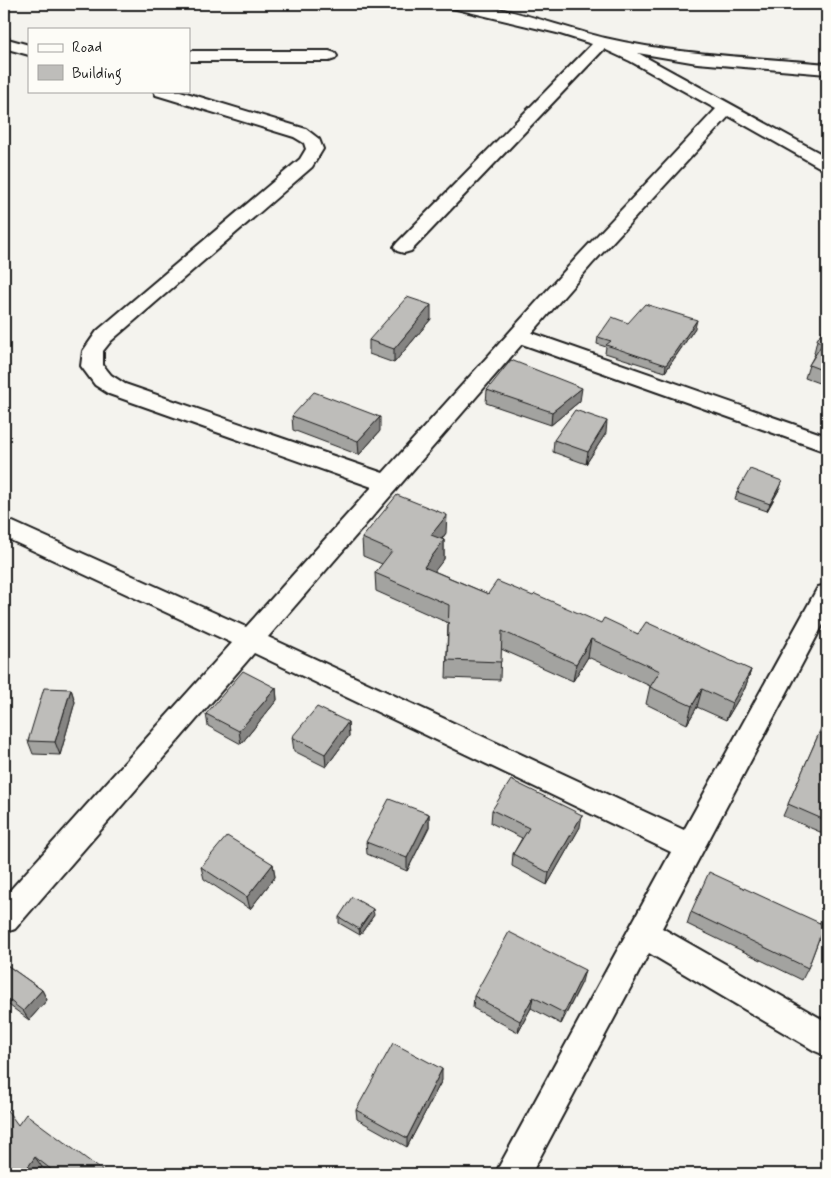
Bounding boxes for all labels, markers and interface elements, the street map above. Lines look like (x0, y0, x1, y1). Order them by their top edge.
legend (28, 28, 190, 92)
text: Road (72, 38, 102, 58)
text: Building (72, 64, 122, 85)

